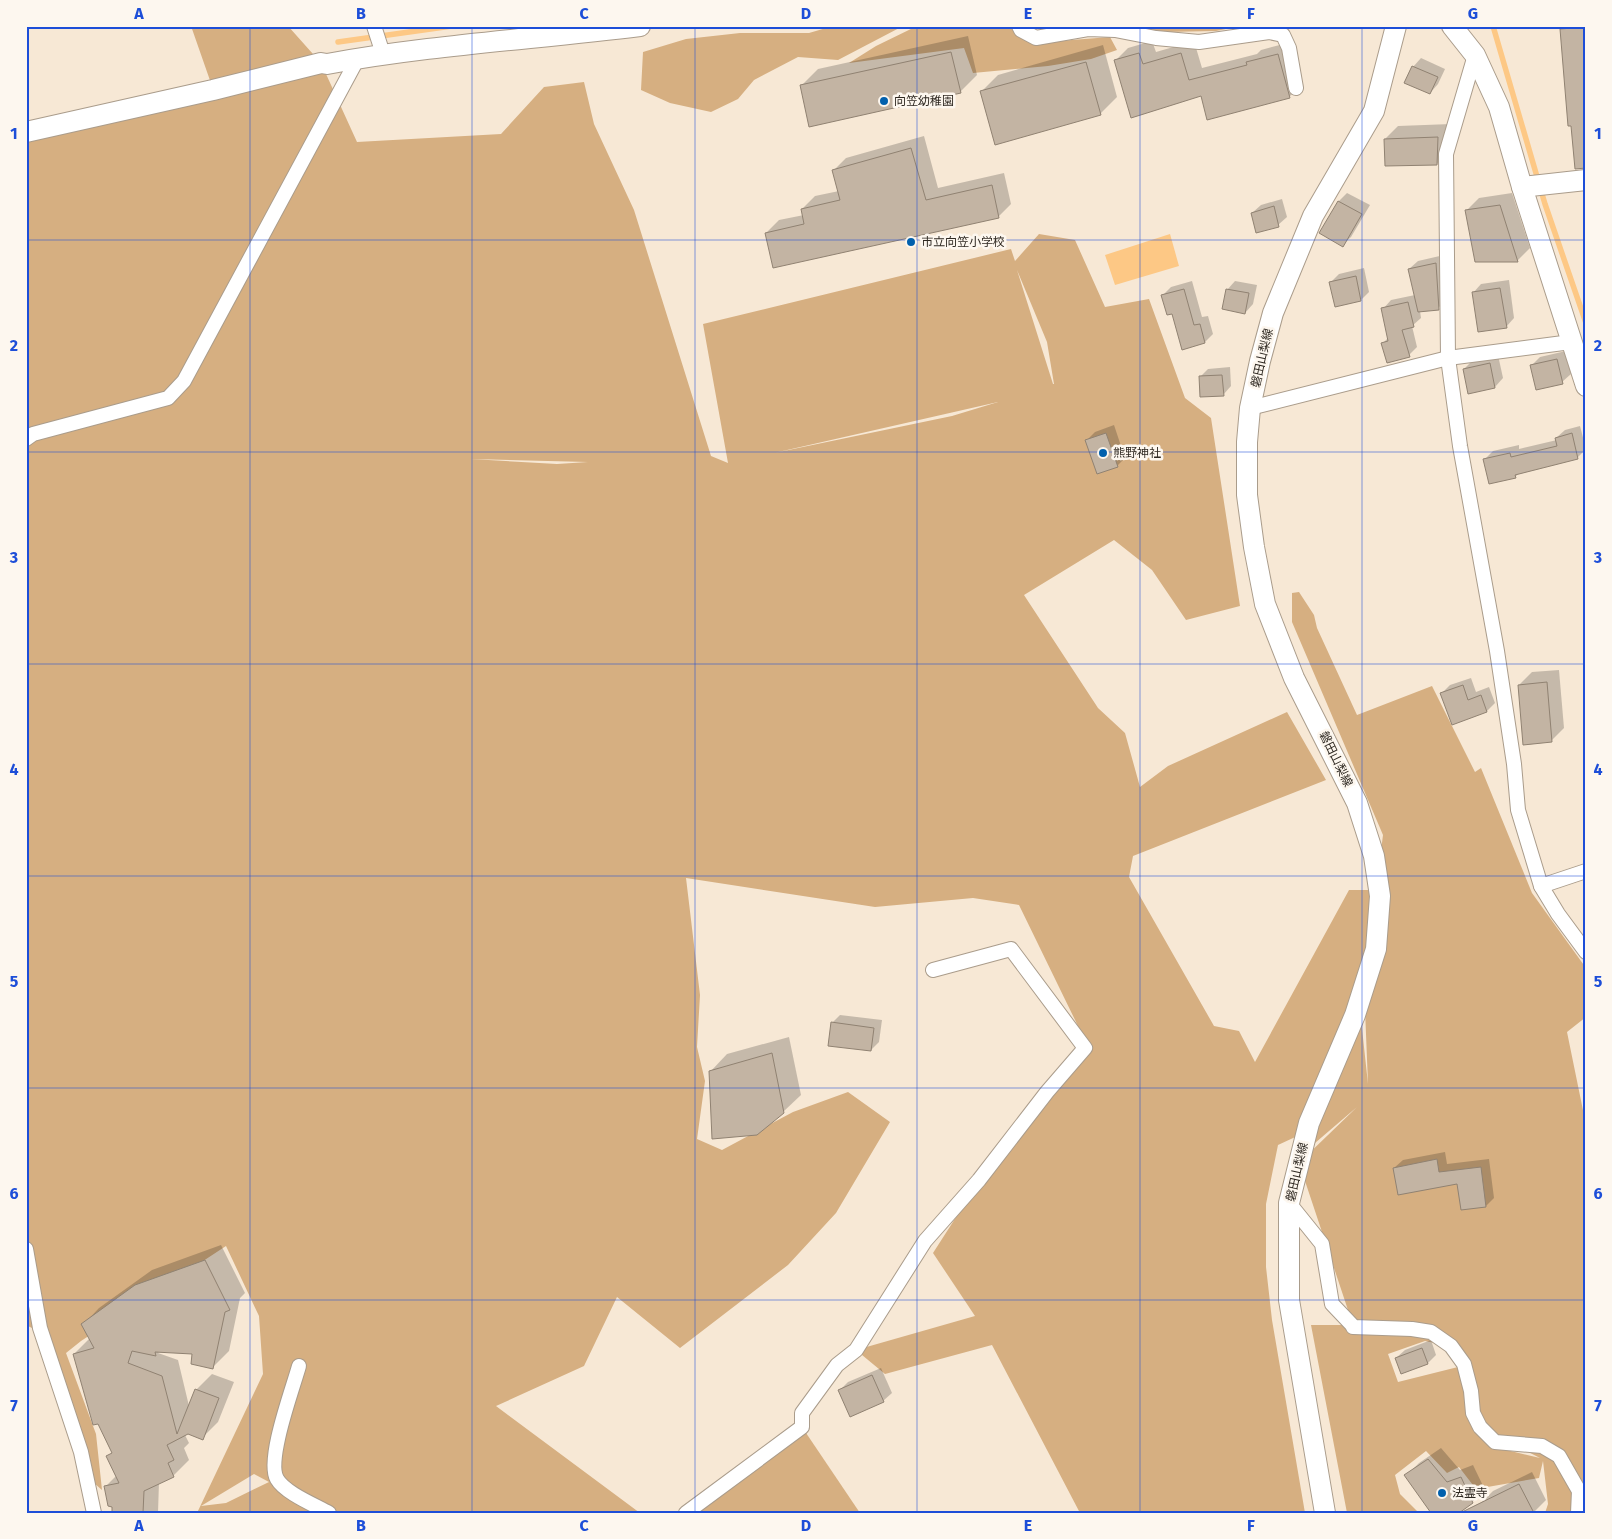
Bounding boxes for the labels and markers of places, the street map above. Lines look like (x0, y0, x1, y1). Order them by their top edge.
place label: 向笠幼稚園 (894, 94, 954, 108)
marker: 向笠幼稚園 (878, 95, 890, 107)
place label: 市立向笠小学校 (921, 235, 1005, 249)
marker: 市立向笠小学校 (905, 236, 917, 248)
place label: 熊野神社 (1113, 446, 1161, 460)
marker: 熊野神社 (1097, 447, 1109, 459)
place label: 法霊寺 (1452, 1486, 1488, 1500)
marker: 法霊寺 (1436, 1487, 1448, 1499)

